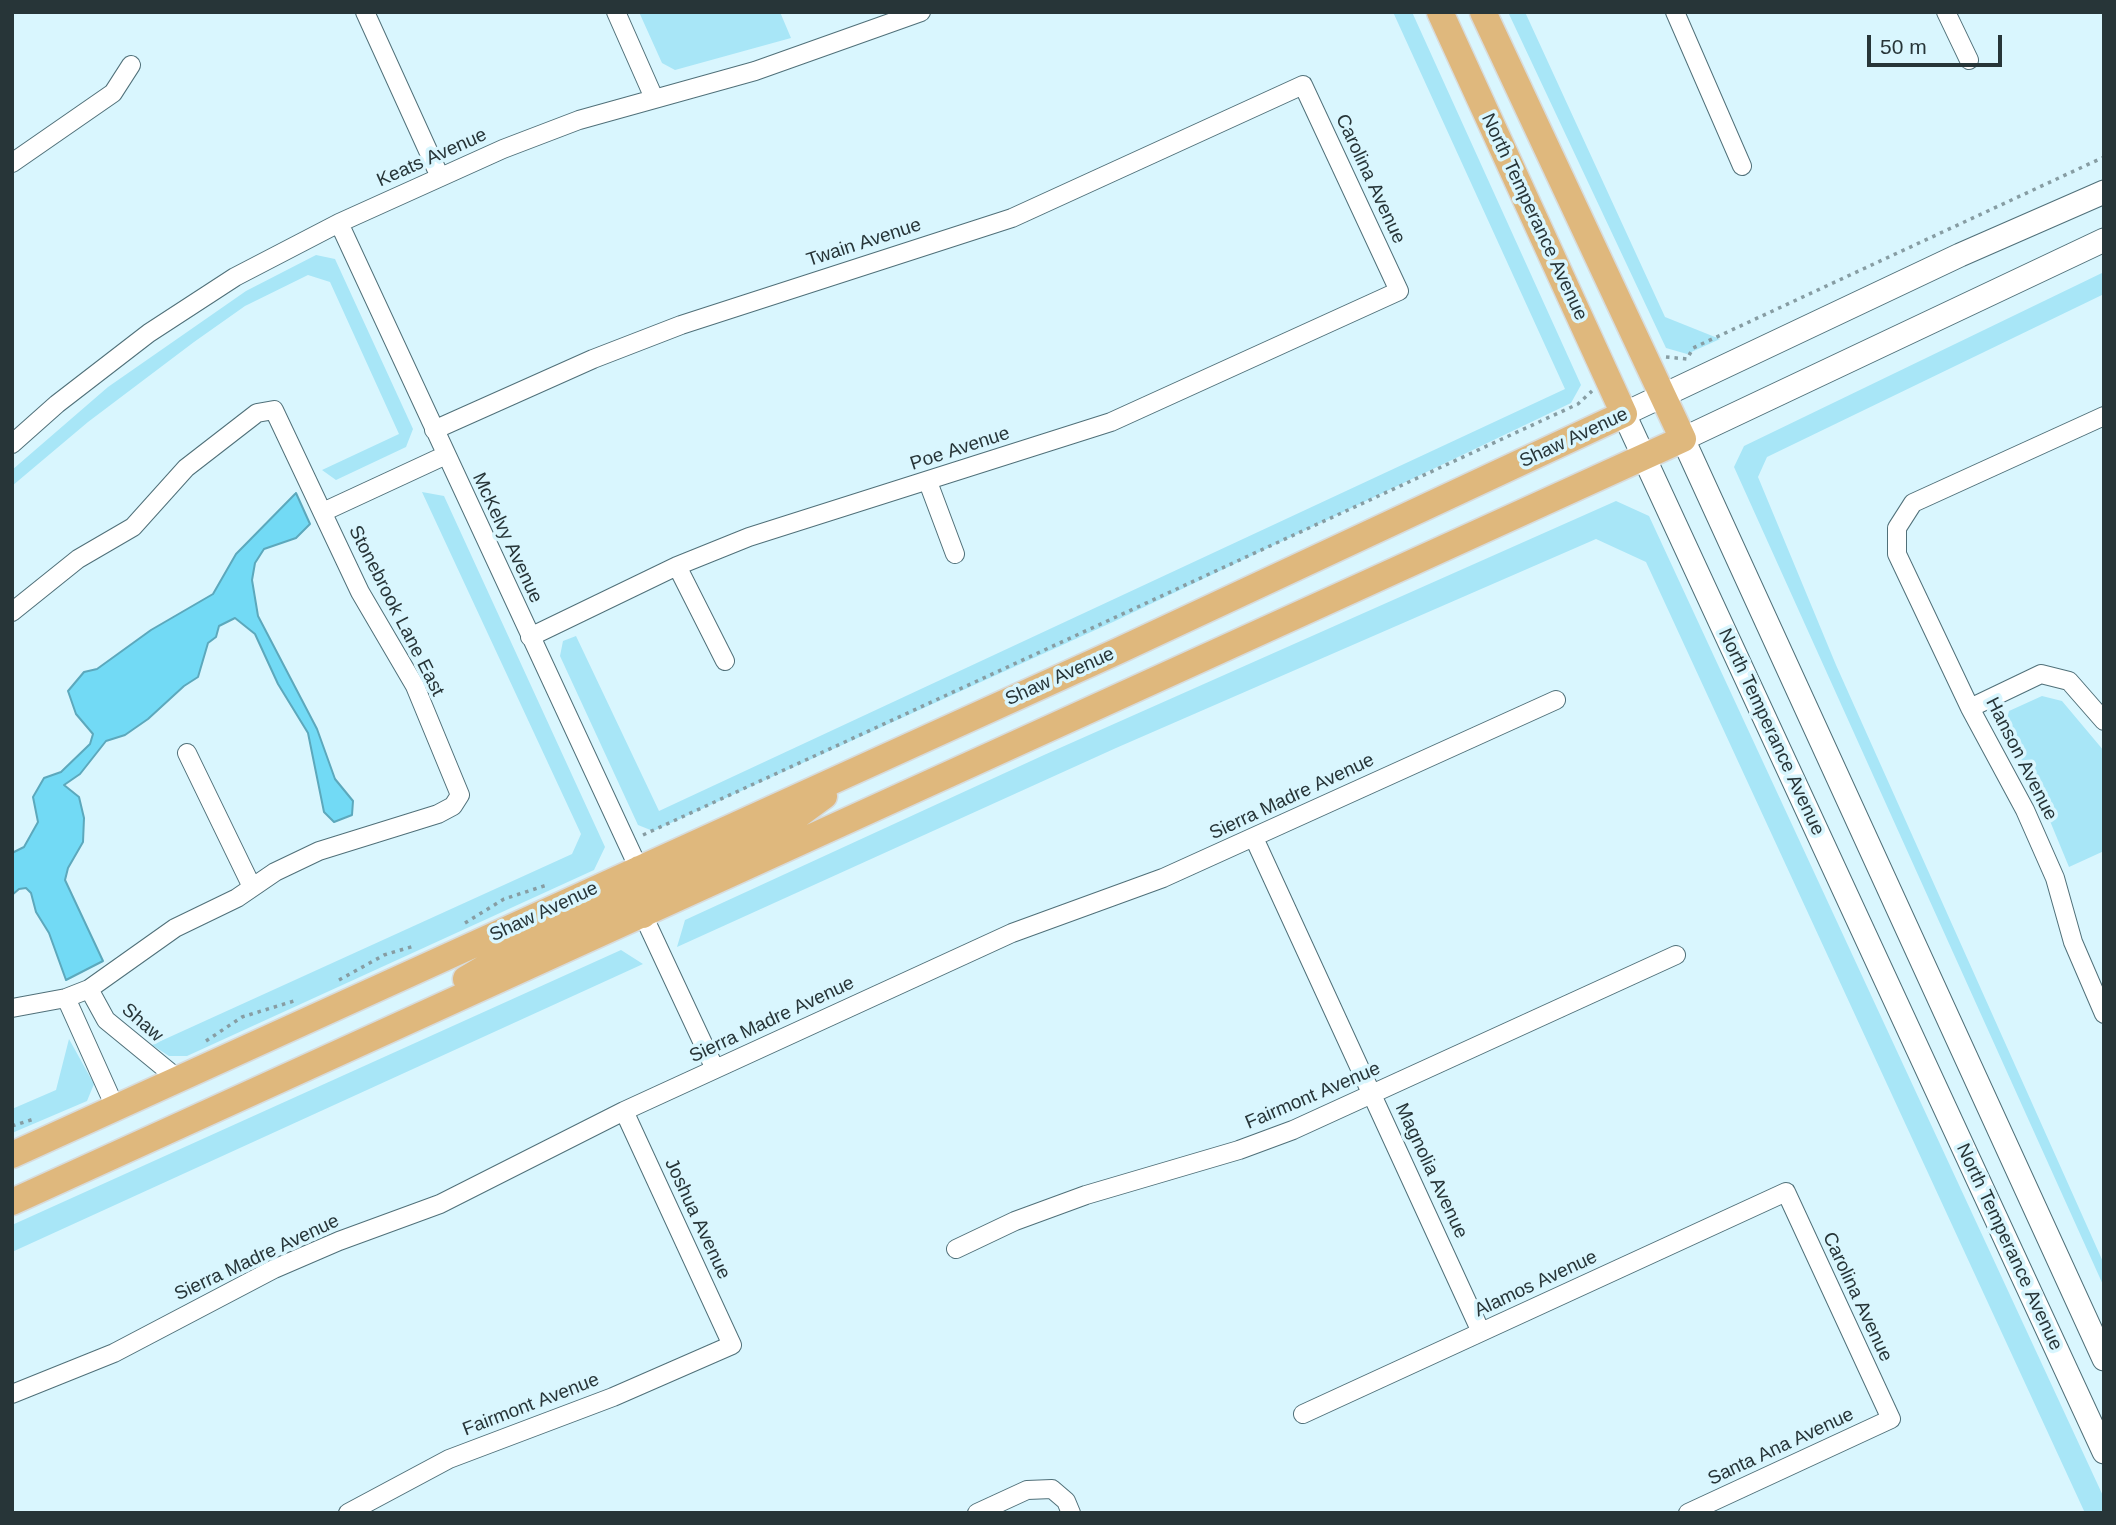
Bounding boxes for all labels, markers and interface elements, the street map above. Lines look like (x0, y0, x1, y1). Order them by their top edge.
scale bar (1871, 21, 2006, 65)
text: 50 m (1880, 35, 1927, 58)
street label: North Temperance Avenue (1476, 110, 1592, 324)
street label: Carolina Avenue (1330, 111, 1410, 247)
street label: Keats Avenue (373, 124, 491, 192)
street label: Twain Avenue (804, 214, 924, 272)
street label: Shaw Avenue (1516, 403, 1632, 473)
street label: Poe Avenue (907, 422, 1013, 476)
street label: McKelvy Avenue (467, 469, 547, 607)
street label: Stonebrook Lane East (343, 522, 449, 700)
street label: North Temperance Avenue (1713, 625, 1829, 839)
street label: Shaw Avenue (1002, 643, 1118, 711)
street label: Hanson Avenue (1980, 694, 2062, 824)
street label: Sierra Madre Avenue (1206, 749, 1378, 845)
street label: Shaw Avenue (486, 877, 602, 947)
street label: Sierra Madre Avenue (686, 972, 858, 1068)
street label: Shaw (117, 999, 167, 1047)
street label: Fairmont Avenue (1242, 1057, 1384, 1135)
street label: Magnolia Avenue (1390, 1100, 1472, 1242)
street label: North Temperance Avenue (1951, 1140, 2067, 1354)
street label: Joshua Avenue (659, 1155, 735, 1283)
street label: Sierra Madre Avenue (171, 1210, 343, 1306)
street label: Carolina Avenue (1817, 1229, 1897, 1365)
street label: Alamos Avenue (1471, 1246, 1601, 1322)
street label: Fairmont Avenue (460, 1368, 602, 1442)
street label: Santa Ana Avenue (1705, 1403, 1857, 1491)

